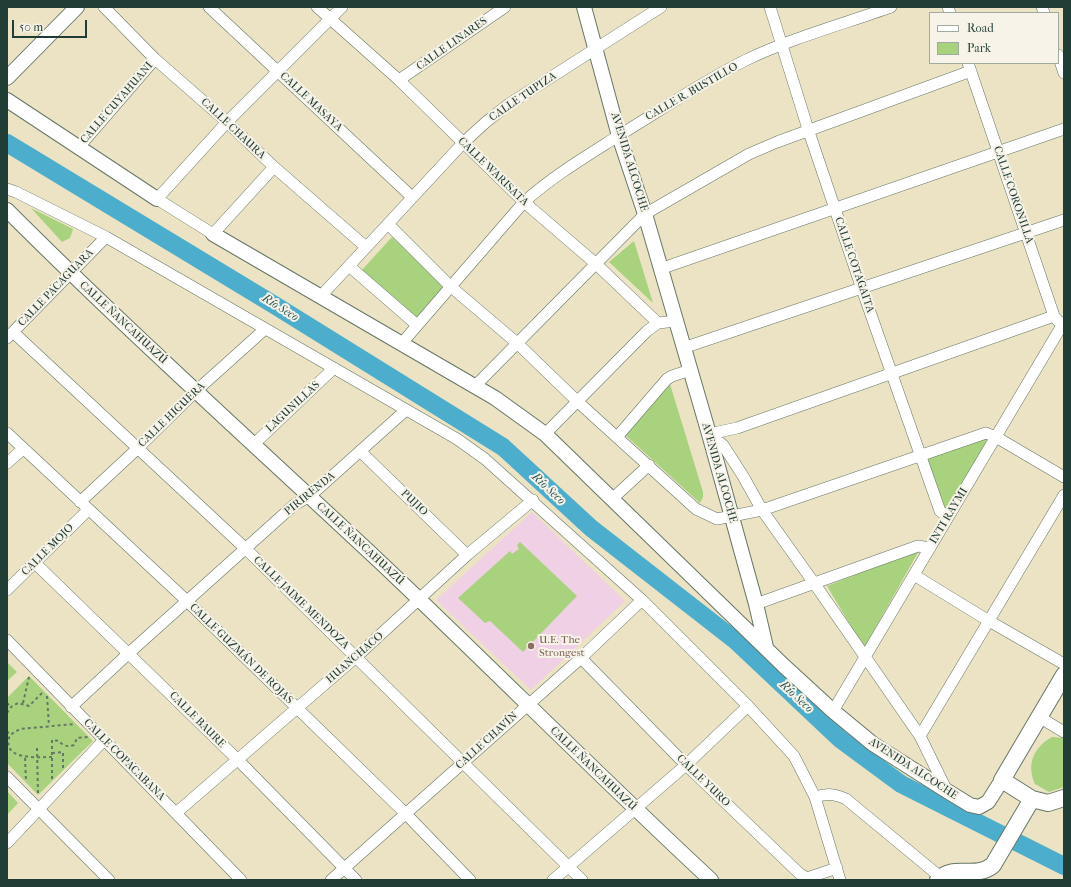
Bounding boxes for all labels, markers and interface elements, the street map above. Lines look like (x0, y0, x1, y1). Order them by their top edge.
scale bar (14, 12, 89, 38)
legend (929, 12, 1059, 64)
street label: CALLE LINARES (414, 15, 490, 73)
text: 50 m (19, 20, 43, 34)
text: Road (967, 21, 994, 35)
text: Park (967, 41, 991, 55)
street label: CALLE CUYAHUANI (78, 59, 156, 147)
street label: CALLE R. BUSTILLO (643, 60, 741, 124)
street label: CALLE MASAYA (277, 70, 345, 134)
street label: CALLE TUPIZA (487, 70, 559, 124)
street label: CALLE CHAURA (198, 96, 268, 162)
street label: AVENIDA ALCOCHE (608, 111, 650, 213)
street label: CALLE WARISATA (455, 135, 531, 209)
street label: CALLE CORONILLA (990, 145, 1036, 245)
street label: CALLE COTAGAITA (831, 215, 877, 315)
street label: CALLE PACAGUARA (16, 246, 96, 330)
street label: CALLE ÑANCAHUAZÚ (76, 279, 170, 367)
water label: Río Seco (259, 291, 301, 325)
street label: LAGUNILLAS (263, 379, 323, 435)
street label: CALLE HIGUERA (136, 380, 208, 450)
street label: AVENIDA ALCOCHE (698, 422, 740, 524)
street label: PIRIRENDA (282, 470, 338, 518)
water label: Río Seco (528, 470, 568, 508)
street label: INTI RAYMI (927, 485, 971, 547)
street label: PUJIO (398, 487, 430, 519)
street label: CALLE ÑANCAHUAZÚ (313, 500, 407, 588)
street label: CALLE MOJO (19, 521, 77, 579)
street label: CALLE JAIME MENDOZA (250, 554, 352, 652)
street label: CALLE GUZMÁN DE ROJAS (186, 601, 296, 707)
street label: HUANCHACO (324, 629, 386, 687)
place label: U.E. The Strongest (539, 633, 584, 659)
marker: U.E. The Strongest (526, 641, 536, 651)
water label: Río Seco (776, 678, 816, 716)
street label: CALLE BAURE (166, 689, 228, 751)
street label: CALLE CHAVÍN (453, 710, 521, 772)
street label: CALLE COPACABANA (80, 716, 168, 804)
street label: CALLE ÑANCAHUAZÚ (547, 724, 639, 814)
street label: AVENIDA ALCOCHE (866, 735, 960, 803)
street label: CALLE YURO (673, 752, 733, 810)

